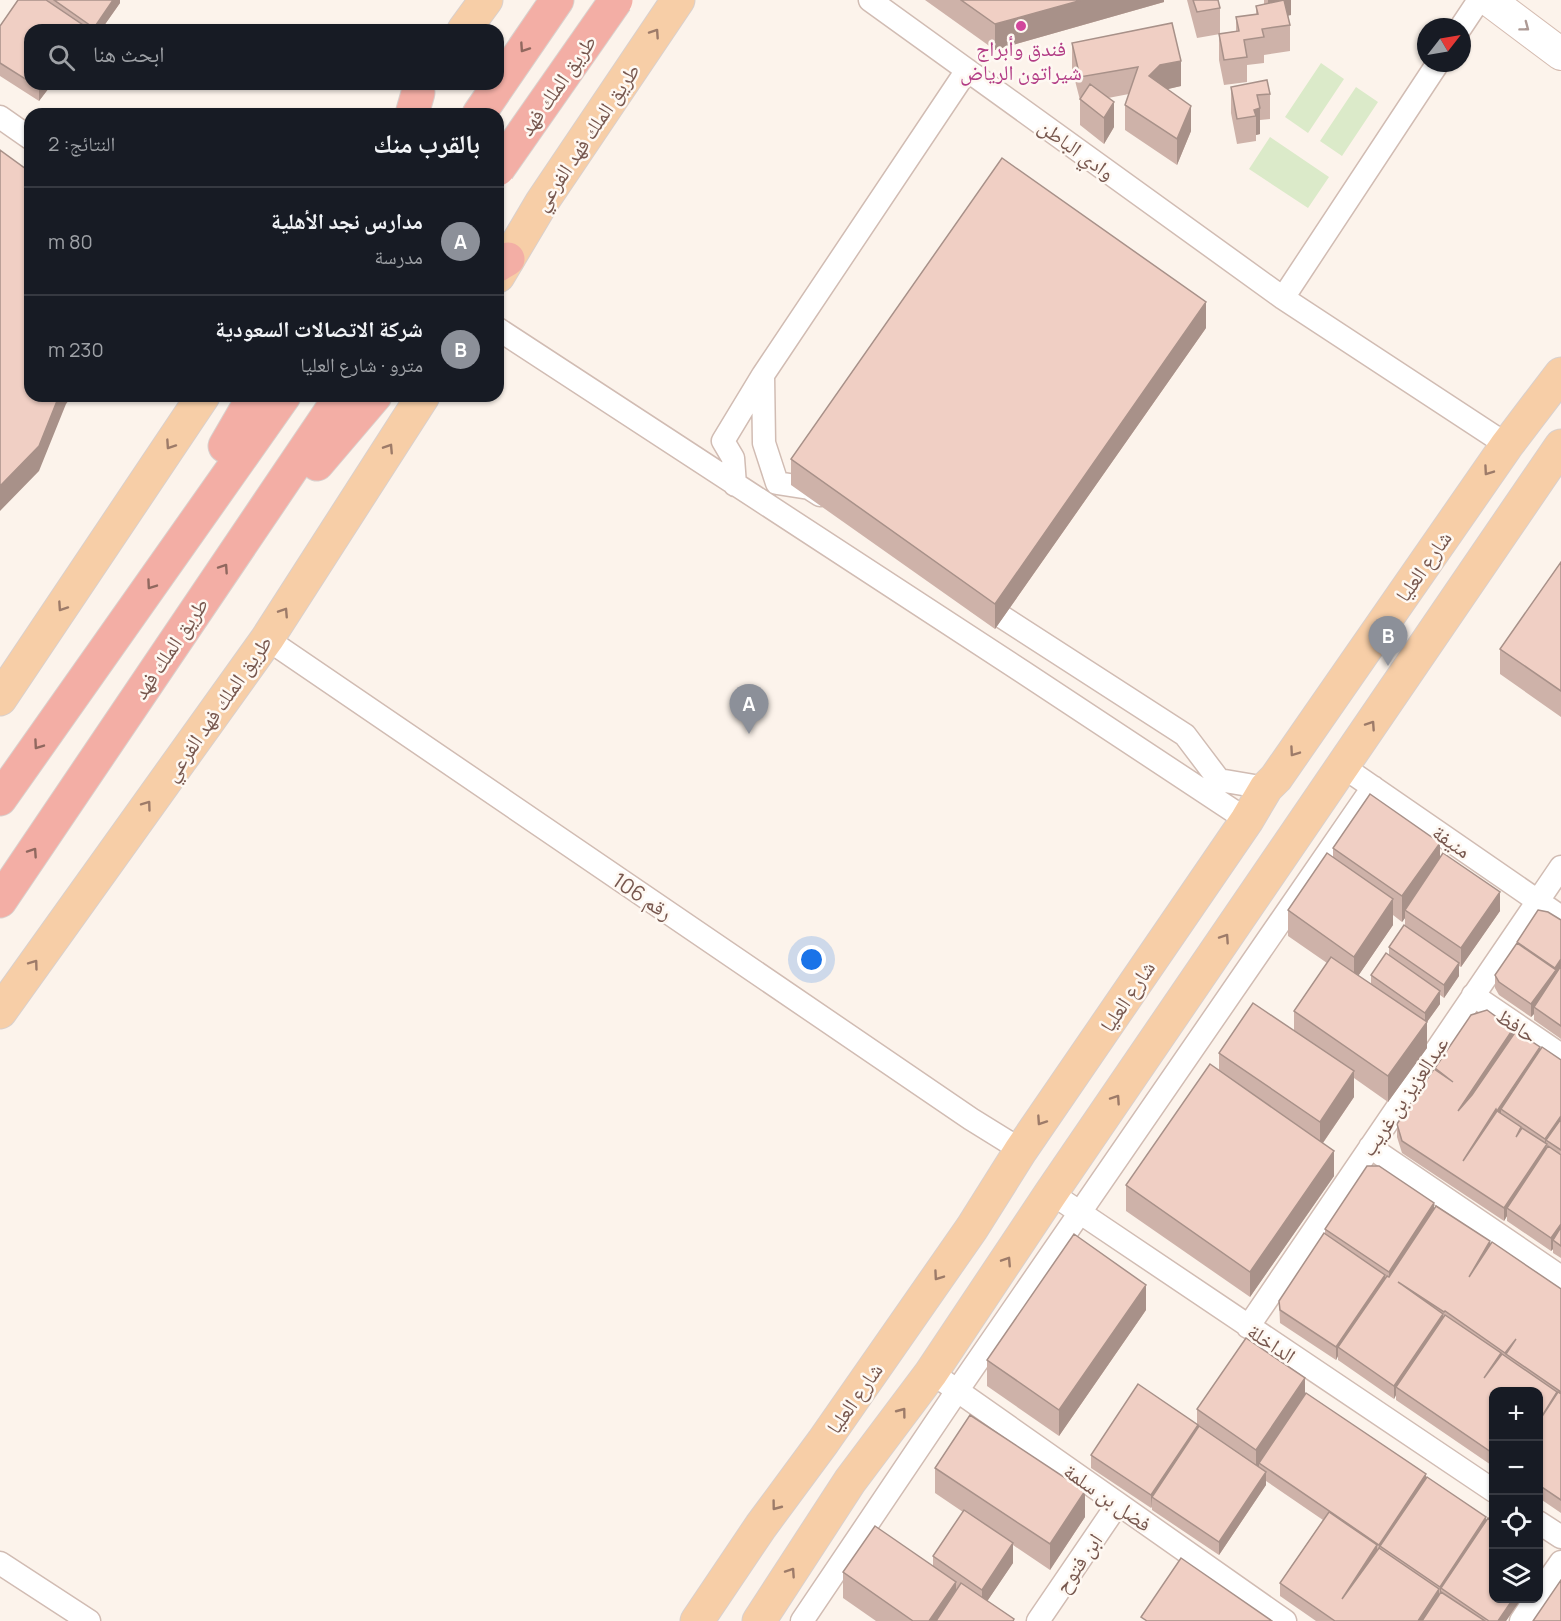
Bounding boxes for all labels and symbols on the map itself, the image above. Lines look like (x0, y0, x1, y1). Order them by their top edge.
north arrow (1417, 18, 1471, 72)
marker: فندق وأبراج شيراتون الرياض (1014, 19, 1028, 33)
one-way arrow (1518, 20, 1529, 31)
street label: طريق الملك فهد (512, 29, 602, 141)
one-way arrow (648, 29, 660, 39)
place label: فندق وأبراج شيراتون الرياض (960, 34, 1082, 86)
one-way arrow (520, 42, 531, 53)
street label: طريق الملك فهد الفرعي (526, 58, 649, 218)
street label: وادي الباطن (1031, 112, 1121, 189)
one-way arrow (167, 438, 178, 449)
one-way arrow (382, 443, 393, 454)
one-way arrow (1484, 464, 1495, 475)
street label: شارع العليا (1389, 525, 1457, 607)
one-way arrow (216, 564, 227, 575)
one-way arrow (147, 579, 158, 590)
street label: طريق الملك فهد (126, 592, 214, 704)
one-way arrow (58, 600, 69, 611)
one-way arrow (277, 608, 288, 619)
pin: B (1368, 616, 1408, 666)
street label: طريق الملك فهد الفرعي (156, 629, 281, 788)
pin: A (730, 684, 768, 734)
one-way arrow (1363, 720, 1374, 731)
one-way arrow (34, 738, 45, 749)
one-way arrow (1290, 745, 1301, 756)
one-way arrow (140, 801, 151, 812)
street label: منيفة (1427, 818, 1477, 864)
one-way arrow (26, 848, 37, 859)
street label: رقم 106 (607, 866, 678, 927)
one-way arrow (1218, 934, 1229, 945)
your location (797, 945, 826, 974)
street label: شارع العليا (1093, 955, 1161, 1037)
one-way arrow (27, 959, 38, 970)
street label: حافظ (1491, 1001, 1543, 1049)
street label: عبدالعزيز بن غريب (1354, 1030, 1455, 1161)
one-way arrow (1108, 1095, 1119, 1106)
one-way arrow (1037, 1114, 1048, 1125)
one-way arrow (1000, 1257, 1011, 1268)
one-way arrow (934, 1270, 945, 1281)
street label: الداخلة (1242, 1317, 1302, 1369)
street label: شارع العليا (820, 1357, 888, 1439)
one-way arrow (895, 1407, 906, 1418)
street label: فضل بن سلمة (1059, 1457, 1157, 1537)
one-way arrow (772, 1499, 783, 1510)
street label: ابن فتوح (1048, 1527, 1108, 1599)
one-way arrow (784, 1568, 795, 1579)

